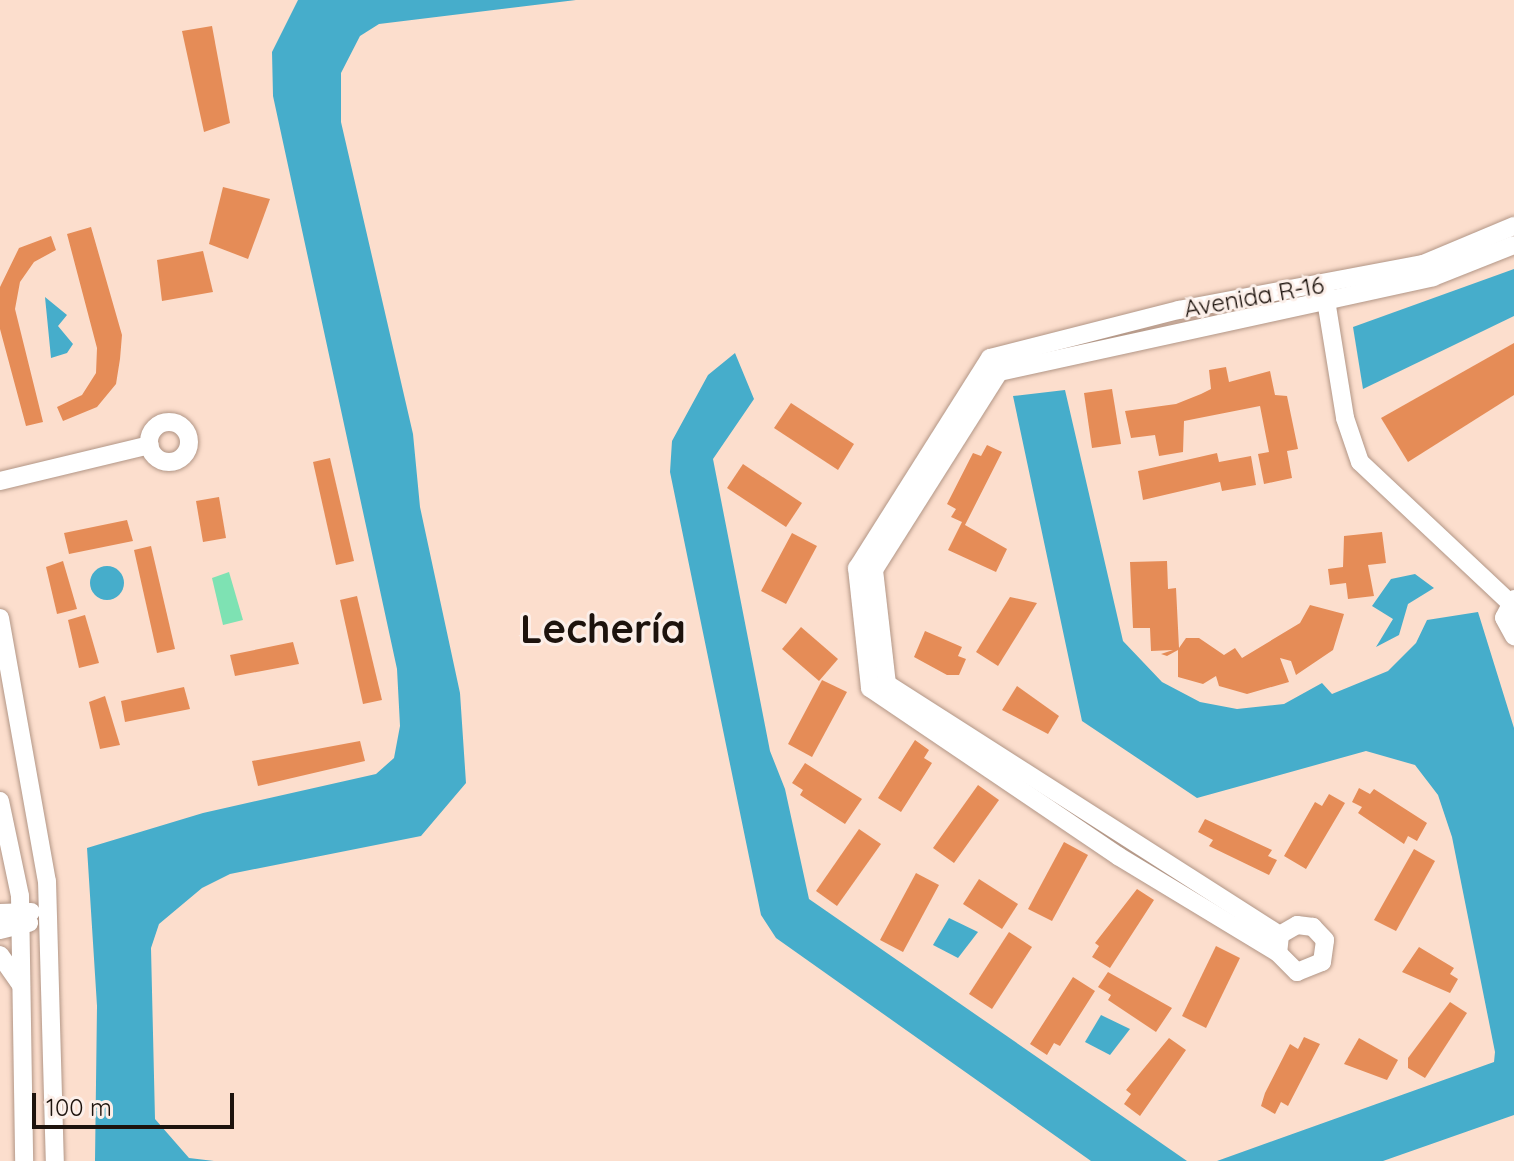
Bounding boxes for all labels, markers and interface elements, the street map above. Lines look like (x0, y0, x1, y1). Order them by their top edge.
street label: Avenida R-16 (1182, 271, 1326, 323)
district label: Lechería (520, 604, 686, 652)
scale bar (36, 1077, 238, 1127)
text: 100 m (46, 1092, 112, 1122)

